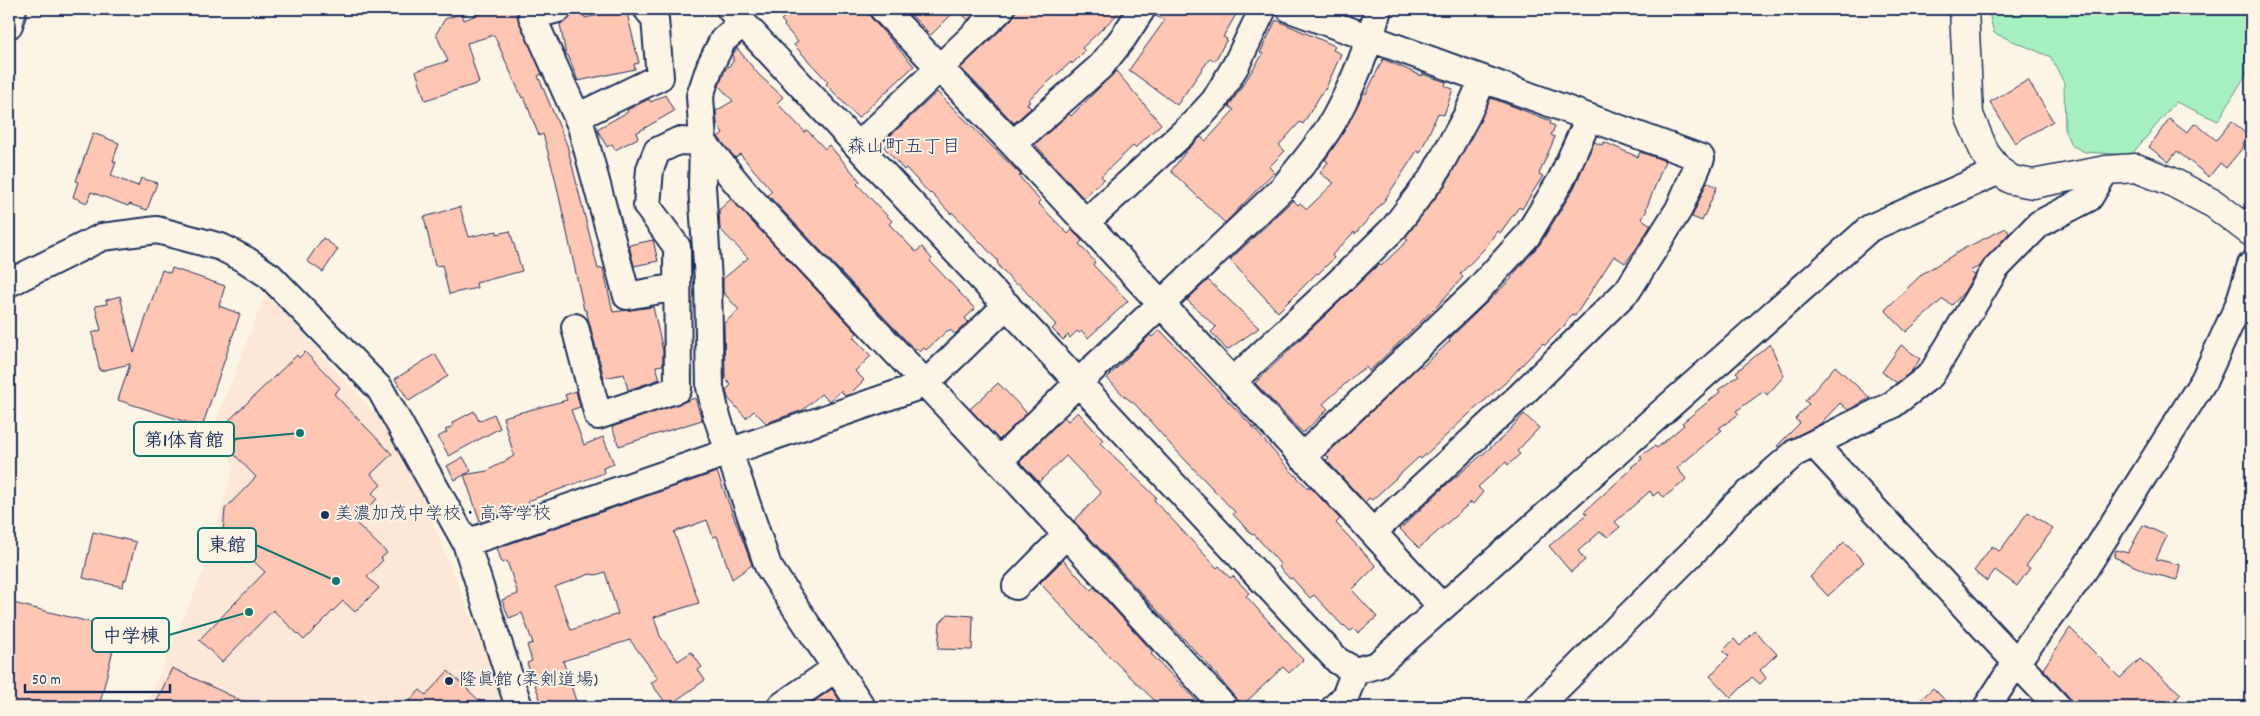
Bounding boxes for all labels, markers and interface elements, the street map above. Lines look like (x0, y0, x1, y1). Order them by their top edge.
district label: 森山町五丁目 (847, 135, 961, 162)
callout: 第1体育館 (134, 422, 234, 456)
text: 第1体育館 (144, 429, 224, 456)
place label: 美濃加茂中学校・高等学校 (335, 503, 551, 528)
marker: 美濃加茂中学校・高等学校 (319, 509, 331, 521)
callout: 東館 (198, 528, 256, 562)
text: 東館 (208, 534, 246, 561)
callout: 中学棟 (92, 618, 169, 652)
text: 中学棟 (102, 625, 160, 652)
scale bar (25, 661, 170, 693)
place label: 隆眞館 (柔剣道場) (459, 669, 598, 694)
text: 50 m (32, 670, 61, 692)
marker: 隆眞館 (柔剣道場) (443, 675, 455, 687)

